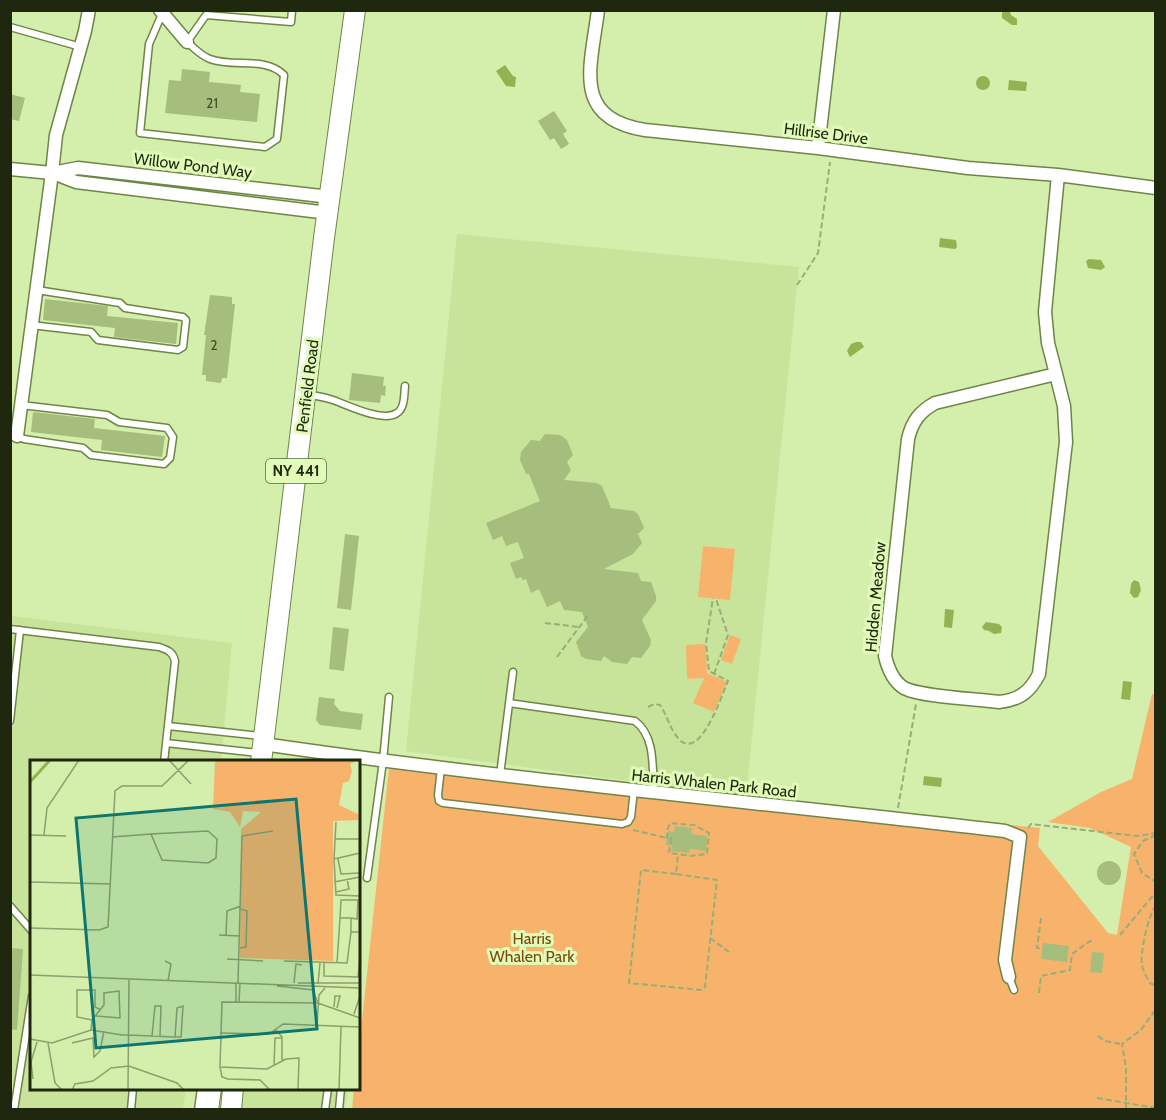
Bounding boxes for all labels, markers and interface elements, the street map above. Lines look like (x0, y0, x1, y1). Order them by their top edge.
house number: 21 (206, 94, 218, 112)
street label: Hillrise Drive (783, 119, 869, 148)
street label: Willow Pond Way (133, 149, 253, 182)
house number: 2 (210, 336, 218, 354)
street label: Penfield Road (292, 338, 323, 434)
road number: NY 441 (266, 459, 326, 483)
street label: Hidden Meadow (861, 541, 890, 653)
inset map (30, 760, 360, 1090)
street label: Harris Whalen Park Road (631, 765, 797, 802)
park label: Harris Whalen Park (490, 929, 575, 966)

